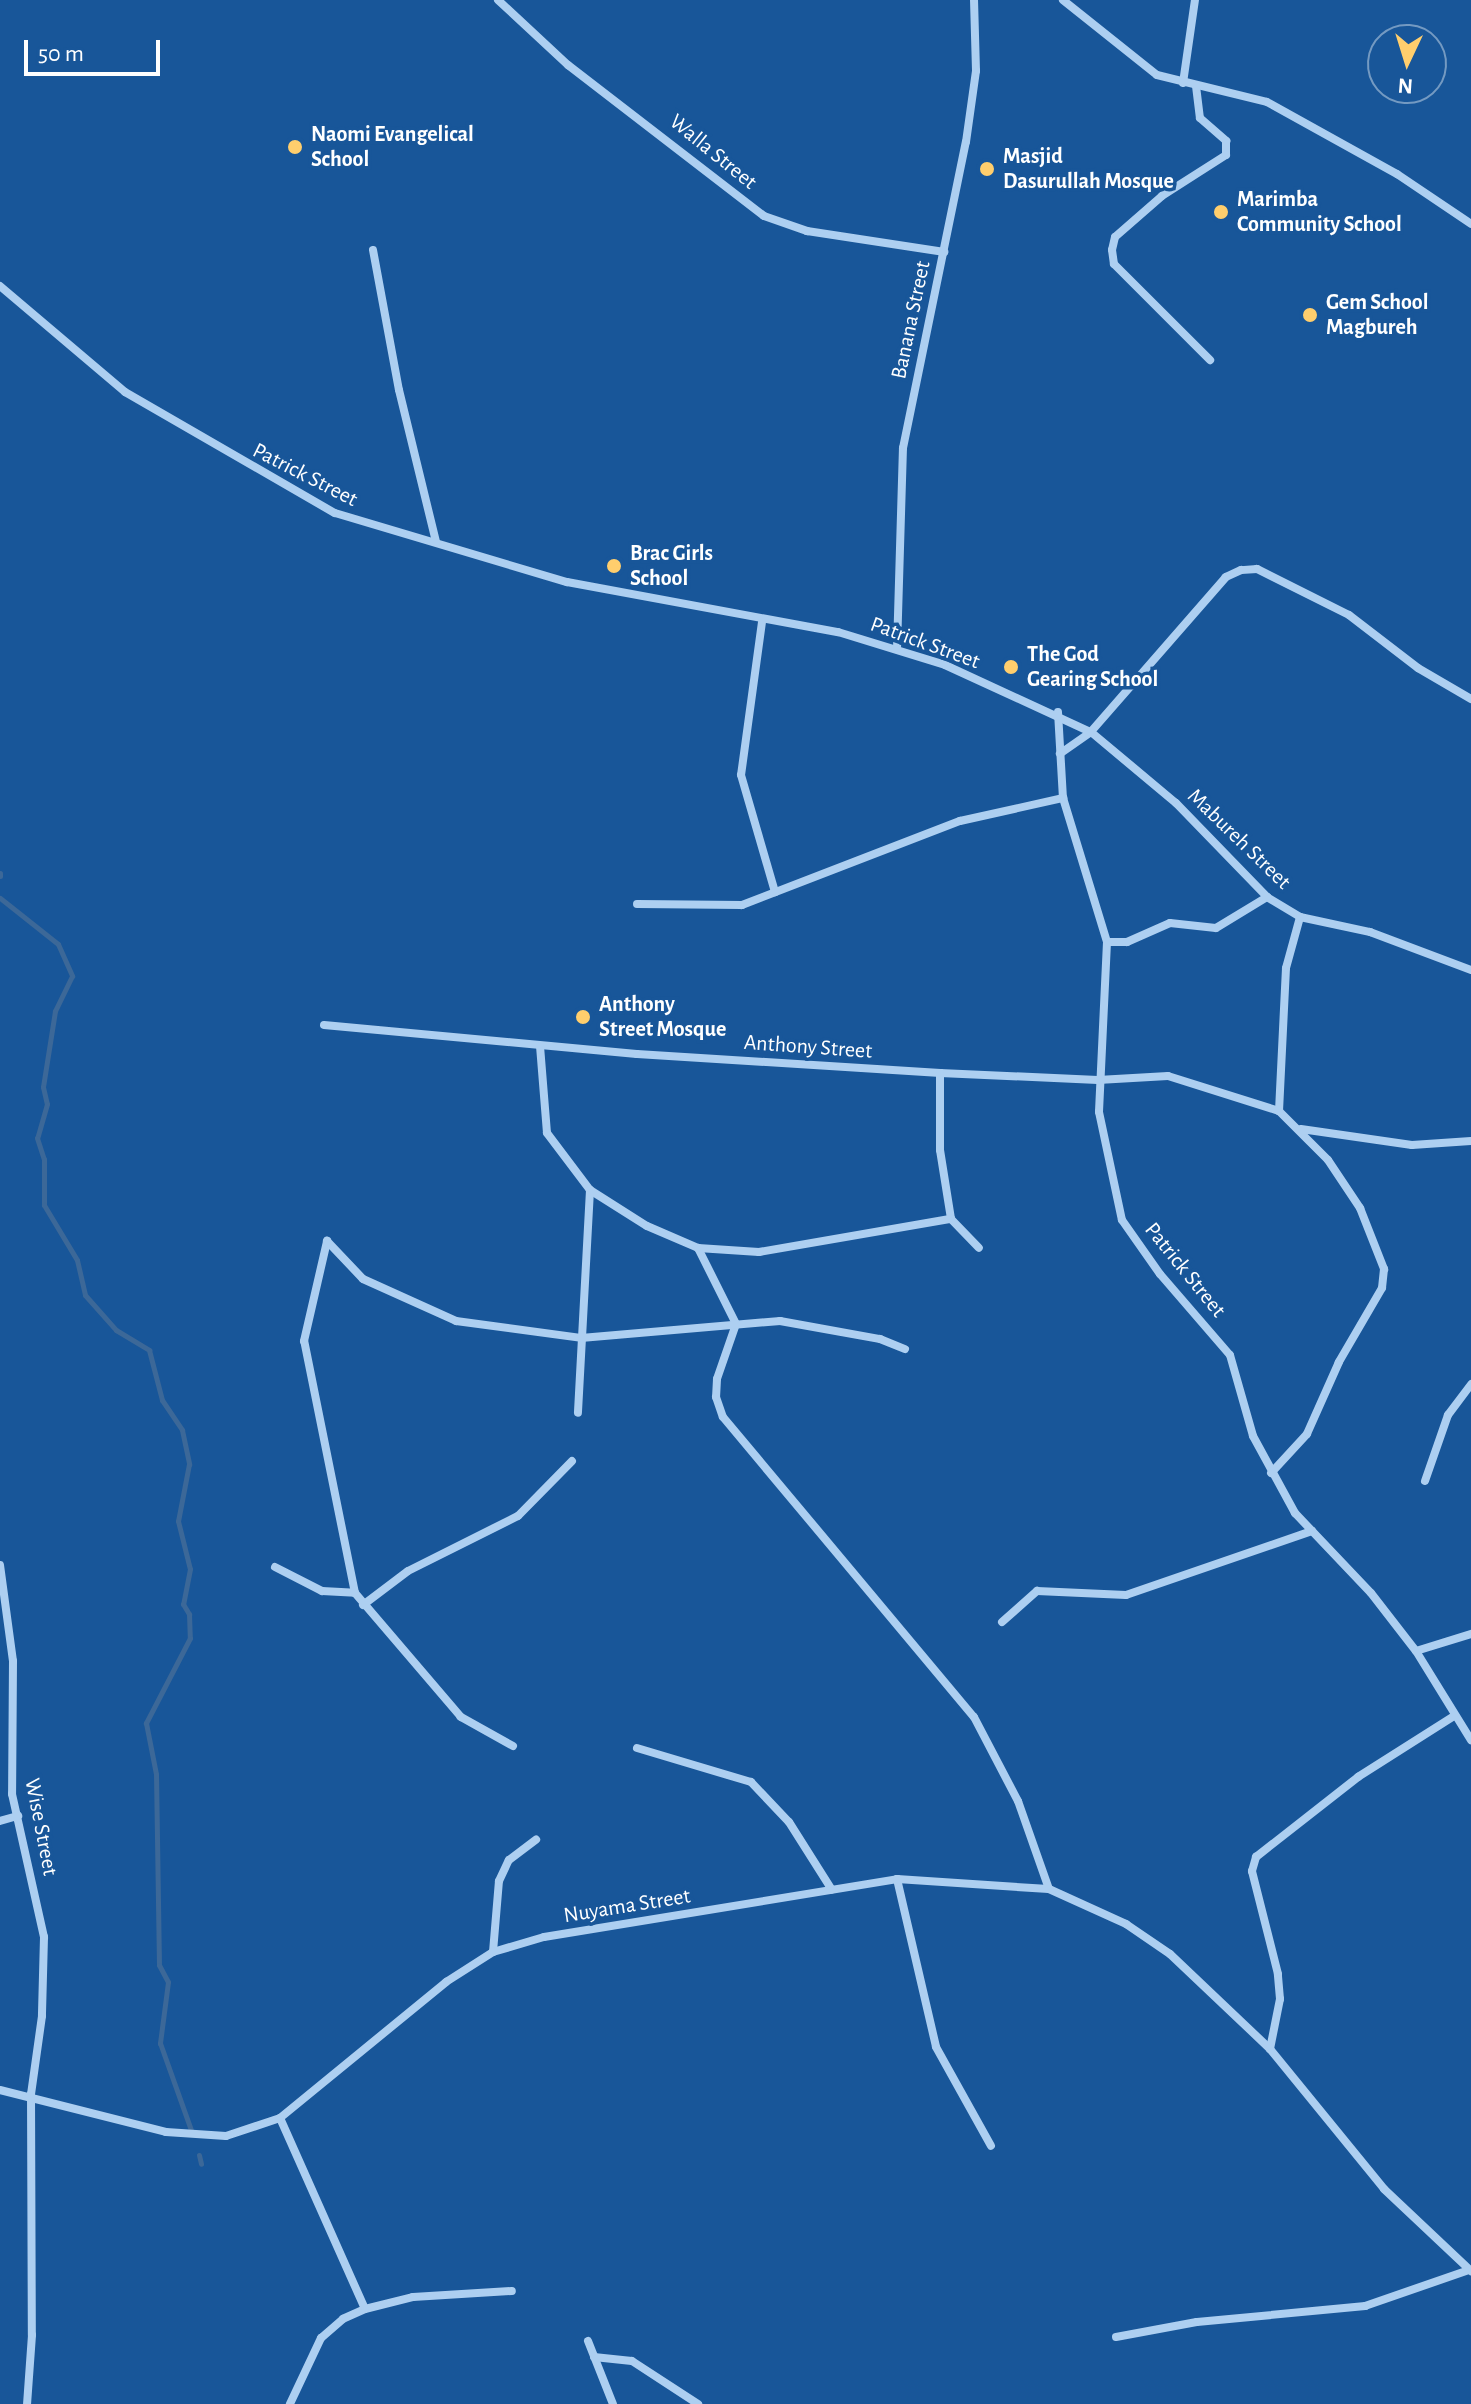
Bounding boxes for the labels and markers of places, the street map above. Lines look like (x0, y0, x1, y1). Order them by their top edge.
place label: Naomi Evangelical School (311, 121, 474, 172)
marker: Naomi Evangelical School (286, 138, 304, 156)
place label: Masjid Dasurullah Mosque (1003, 143, 1174, 194)
marker: Masjid Dasurullah Mosque (978, 160, 996, 178)
place label: Marimba Community School (1237, 186, 1402, 238)
marker: Marimba Community School (1212, 203, 1230, 221)
place label: Gem School Magbureh (1326, 289, 1428, 340)
marker: Gem School Magbureh (1301, 306, 1319, 324)
place label: Brac Girls School (630, 540, 713, 592)
marker: Brac Girls School (605, 557, 623, 575)
place label: The God Gearing School (1027, 641, 1158, 692)
marker: The God Gearing School (1002, 658, 1020, 676)
place label: Anthony Street Mosque (599, 991, 726, 1042)
marker: Anthony Street Mosque (574, 1008, 592, 1026)

